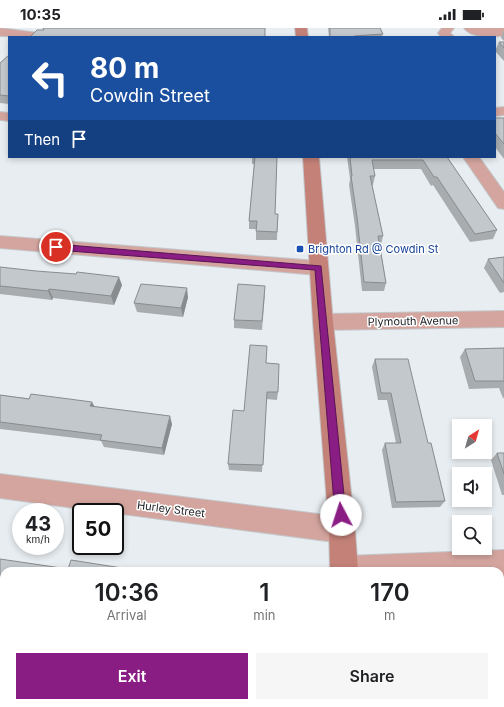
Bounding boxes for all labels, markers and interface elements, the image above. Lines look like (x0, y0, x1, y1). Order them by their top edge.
text: 10:35 (20, 5, 61, 24)
text: 80 m (90, 51, 159, 85)
icon: left (24, 52, 76, 104)
text: Cowdin Street (90, 85, 210, 106)
icon: arrive (68, 128, 90, 150)
text: Then (24, 130, 60, 149)
pin (39, 230, 73, 264)
icon: arrive (45, 236, 67, 258)
place label: Brighton Rd @ Cowdin St (308, 242, 439, 256)
marker: Brighton Rd @ Cowdin St (295, 244, 305, 254)
street label: Plymouth Avenue (368, 313, 458, 329)
north arrow (452, 419, 492, 459)
map controls (452, 419, 492, 555)
button: sound (452, 467, 492, 507)
position arrow (320, 494, 362, 536)
street label: Hurley Street (136, 498, 206, 520)
speed limit sign: 50 (72, 503, 124, 555)
text: 43 (25, 512, 51, 536)
button: search (452, 515, 492, 555)
text: km/h (26, 533, 50, 545)
text: 10:36 (95, 578, 159, 607)
text: 1 (259, 578, 269, 607)
text: 170 (370, 578, 409, 607)
text: Arrival (107, 607, 147, 623)
text: min (253, 607, 276, 623)
text: m (384, 607, 395, 623)
button: Exit (16, 653, 248, 699)
button: Share (256, 653, 488, 699)

